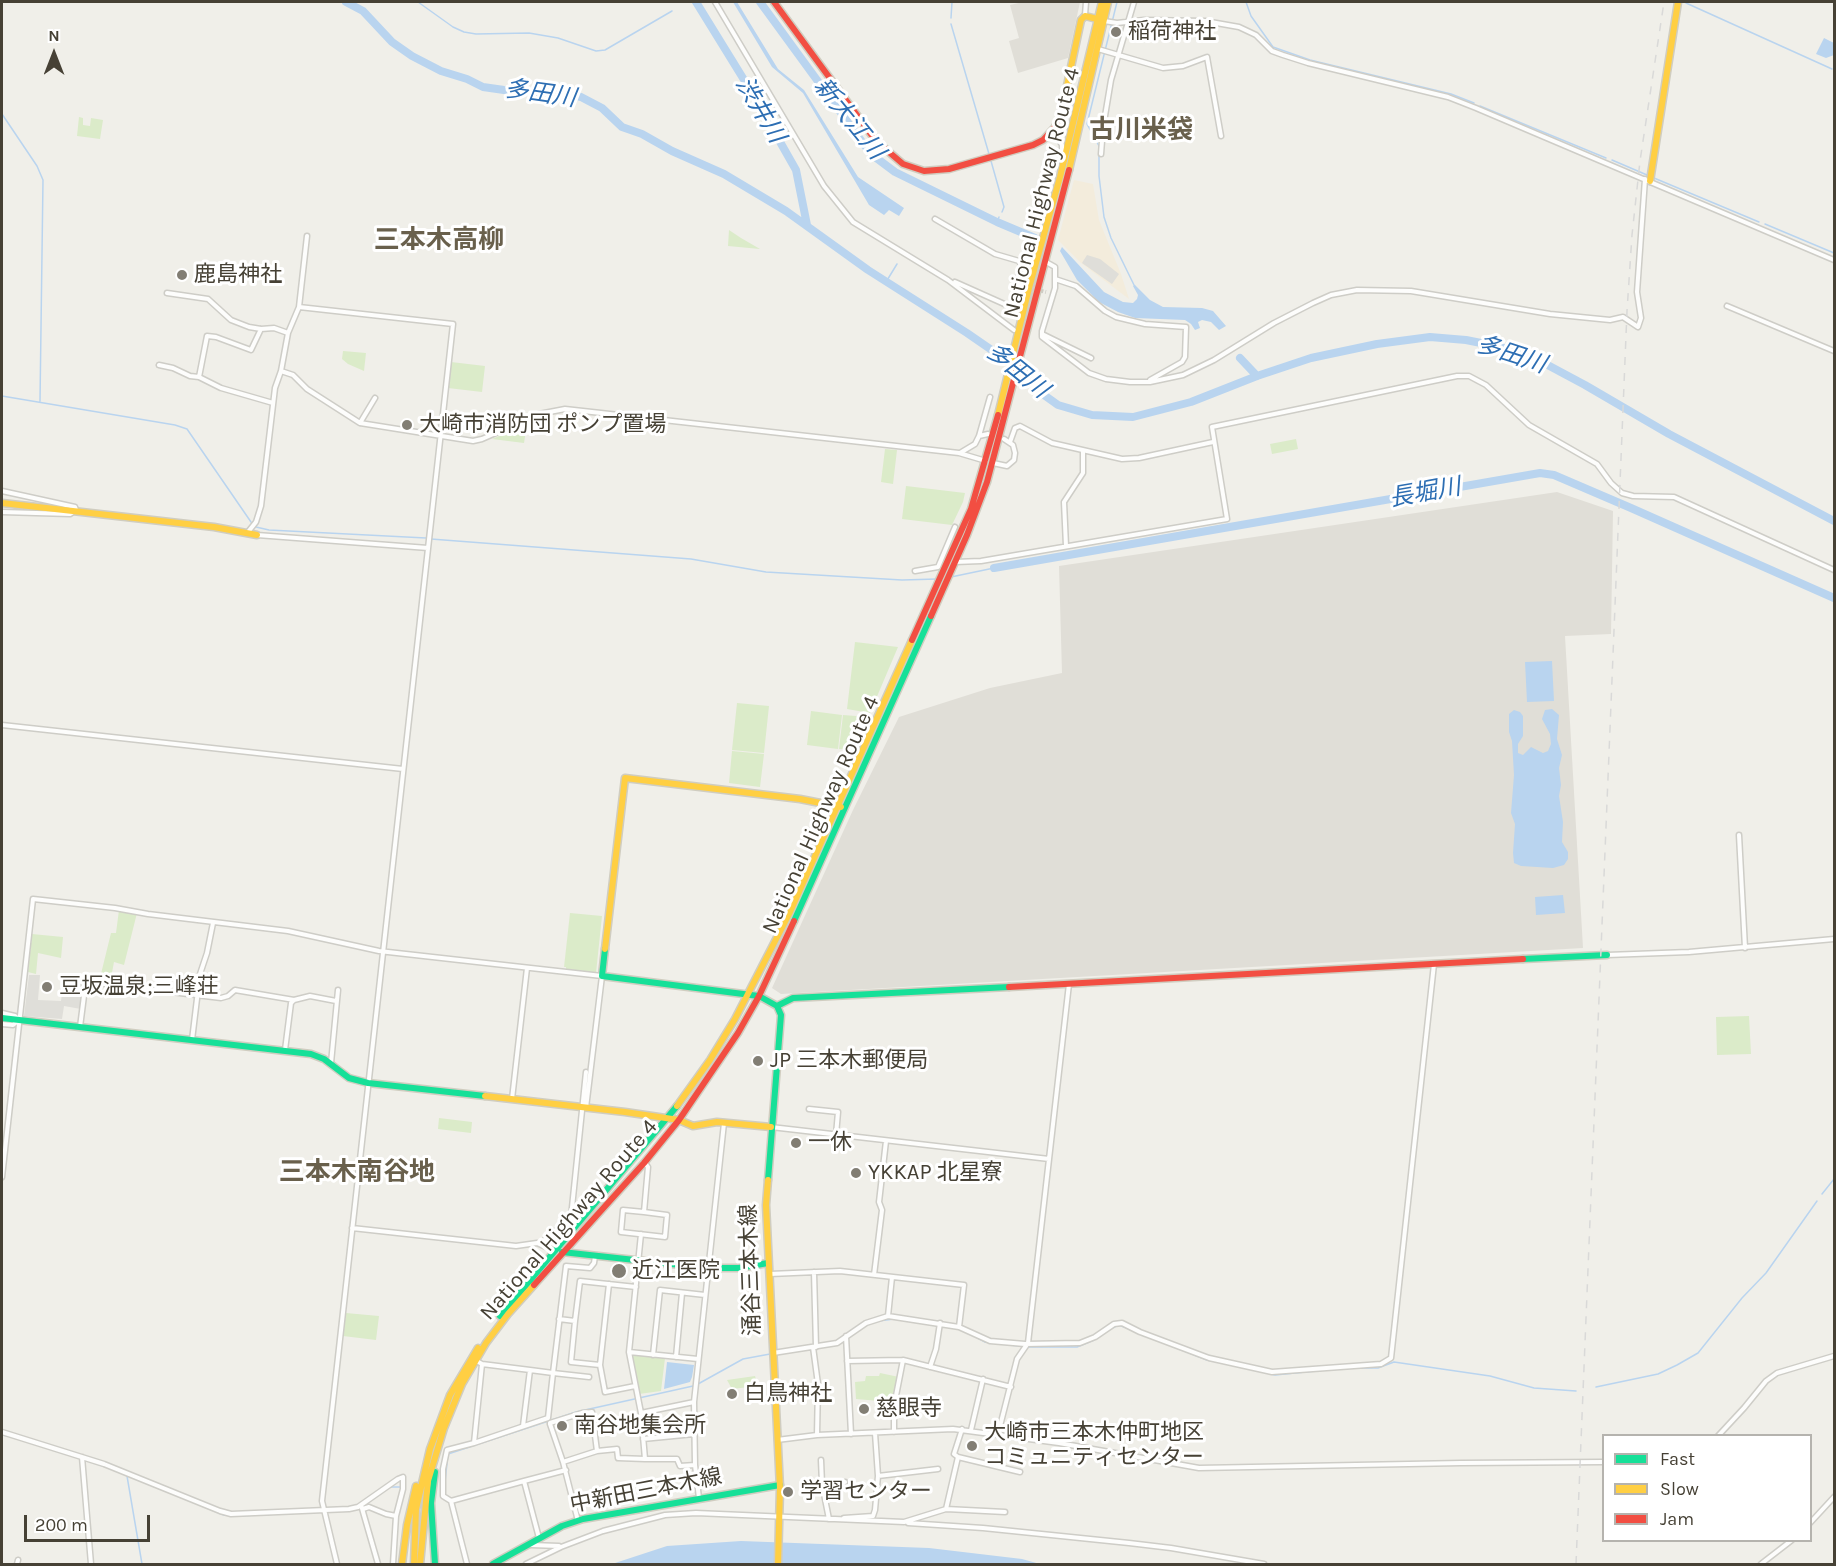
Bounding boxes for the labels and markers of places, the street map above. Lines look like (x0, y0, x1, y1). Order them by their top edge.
place label: 稲荷神社 (1128, 19, 1216, 45)
marker: 稲荷神社 (1109, 25, 1123, 39)
place label: 鹿島神社 (194, 262, 282, 288)
marker: 鹿島神社 (175, 268, 189, 282)
place label: 大崎市消防団 ポンプ置場 (419, 412, 666, 438)
marker: 大崎市消防団 ポンプ置場 (400, 418, 414, 432)
place label: 豆坂温泉;三峰荘 (59, 974, 219, 1000)
marker: 豆坂温泉;三峰荘 (40, 980, 54, 994)
place label: JP 三本木郵便局 (770, 1048, 928, 1074)
marker: JP 三本木郵便局 (751, 1054, 765, 1068)
place label: 一休 (808, 1130, 852, 1156)
marker: 一休 (789, 1136, 803, 1150)
place label: YKKAP 北星寮 (868, 1160, 1003, 1186)
marker: YKKAP 北星寮 (849, 1166, 863, 1180)
place label: 近江医院 (632, 1258, 720, 1284)
marker: 近江医院 (610, 1262, 628, 1280)
place label: 白鳥神社 (744, 1381, 832, 1407)
marker: 白鳥神社 (725, 1387, 739, 1401)
place label: 慈眼寺 (876, 1396, 942, 1422)
marker: 慈眼寺 (857, 1402, 871, 1416)
place label: 南谷地集会所 (574, 1413, 706, 1439)
marker: 南谷地集会所 (555, 1419, 569, 1433)
place label: 大崎市三本木仲町地区 コミュニティセンター (984, 1420, 1204, 1472)
marker: 大崎市三本木仲町地区 コミュニティセンター (965, 1439, 979, 1453)
place label: 学習センター (800, 1479, 932, 1505)
marker: 学習センター (781, 1485, 795, 1499)

